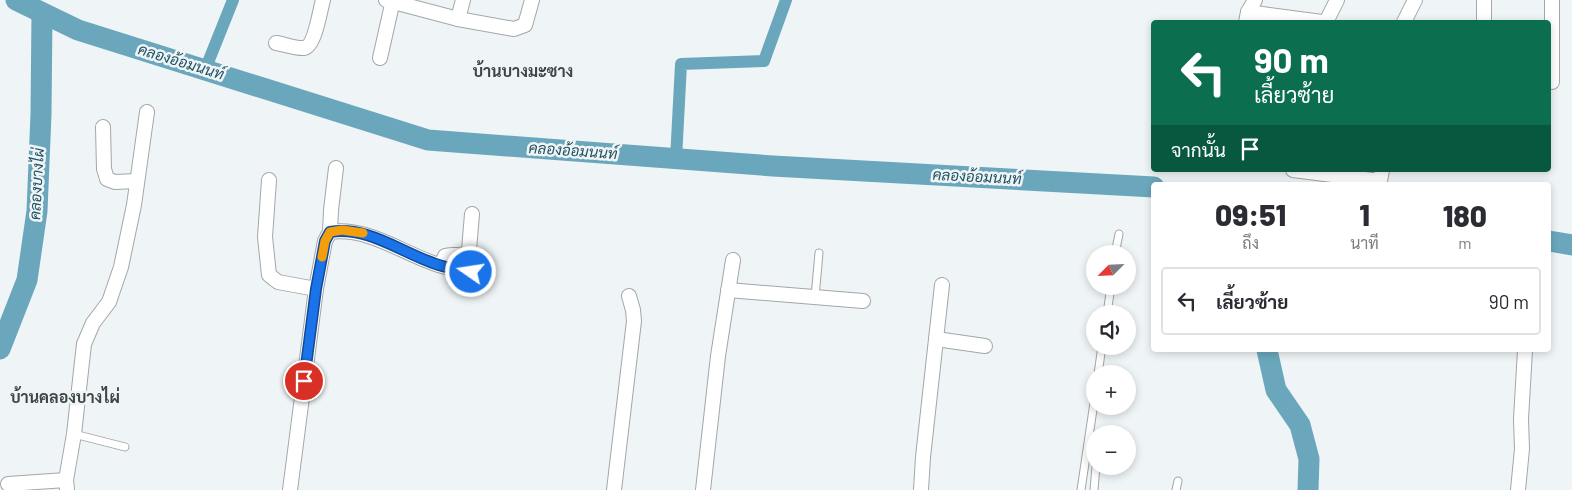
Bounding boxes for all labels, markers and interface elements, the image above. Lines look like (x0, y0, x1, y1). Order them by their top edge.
text: 90 m (1254, 38, 1329, 80)
water label: คลองอ้อมนนท์ (136, 39, 228, 83)
icon: left (1171, 40, 1236, 105)
district label: บ้านบางมะซาง (473, 60, 573, 80)
text: เลี้ยวซ้าย (1254, 81, 1334, 107)
icon: arrive (1236, 135, 1264, 163)
water label: คลองอ้อมนนท์ (528, 138, 620, 162)
text: จากนั้น (1171, 138, 1226, 161)
water label: คลองบางไผ่ (25, 146, 47, 221)
water label: คลองอ้อมนนท์ (932, 165, 1024, 187)
text: 09:51 (1215, 196, 1286, 232)
text: 1 (1359, 196, 1370, 232)
text: 180 (1443, 197, 1487, 233)
text: ถึง (1242, 233, 1259, 252)
text: นาที (1350, 233, 1379, 252)
text: m (1458, 233, 1471, 252)
position arrow (444, 245, 496, 297)
north arrow (1086, 245, 1136, 295)
map controls (1086, 245, 1136, 475)
icon: left (1173, 287, 1201, 315)
text: เลี้ยวซ้าย (1216, 290, 1288, 313)
text: 90 m (1489, 290, 1529, 313)
button: sound (1086, 305, 1136, 355)
pin (283, 360, 325, 402)
button: + (1086, 365, 1136, 415)
icon: arrive (290, 367, 318, 395)
district label: บ้านคลองบางไผ่ (10, 386, 120, 406)
button: − (1086, 425, 1136, 475)

